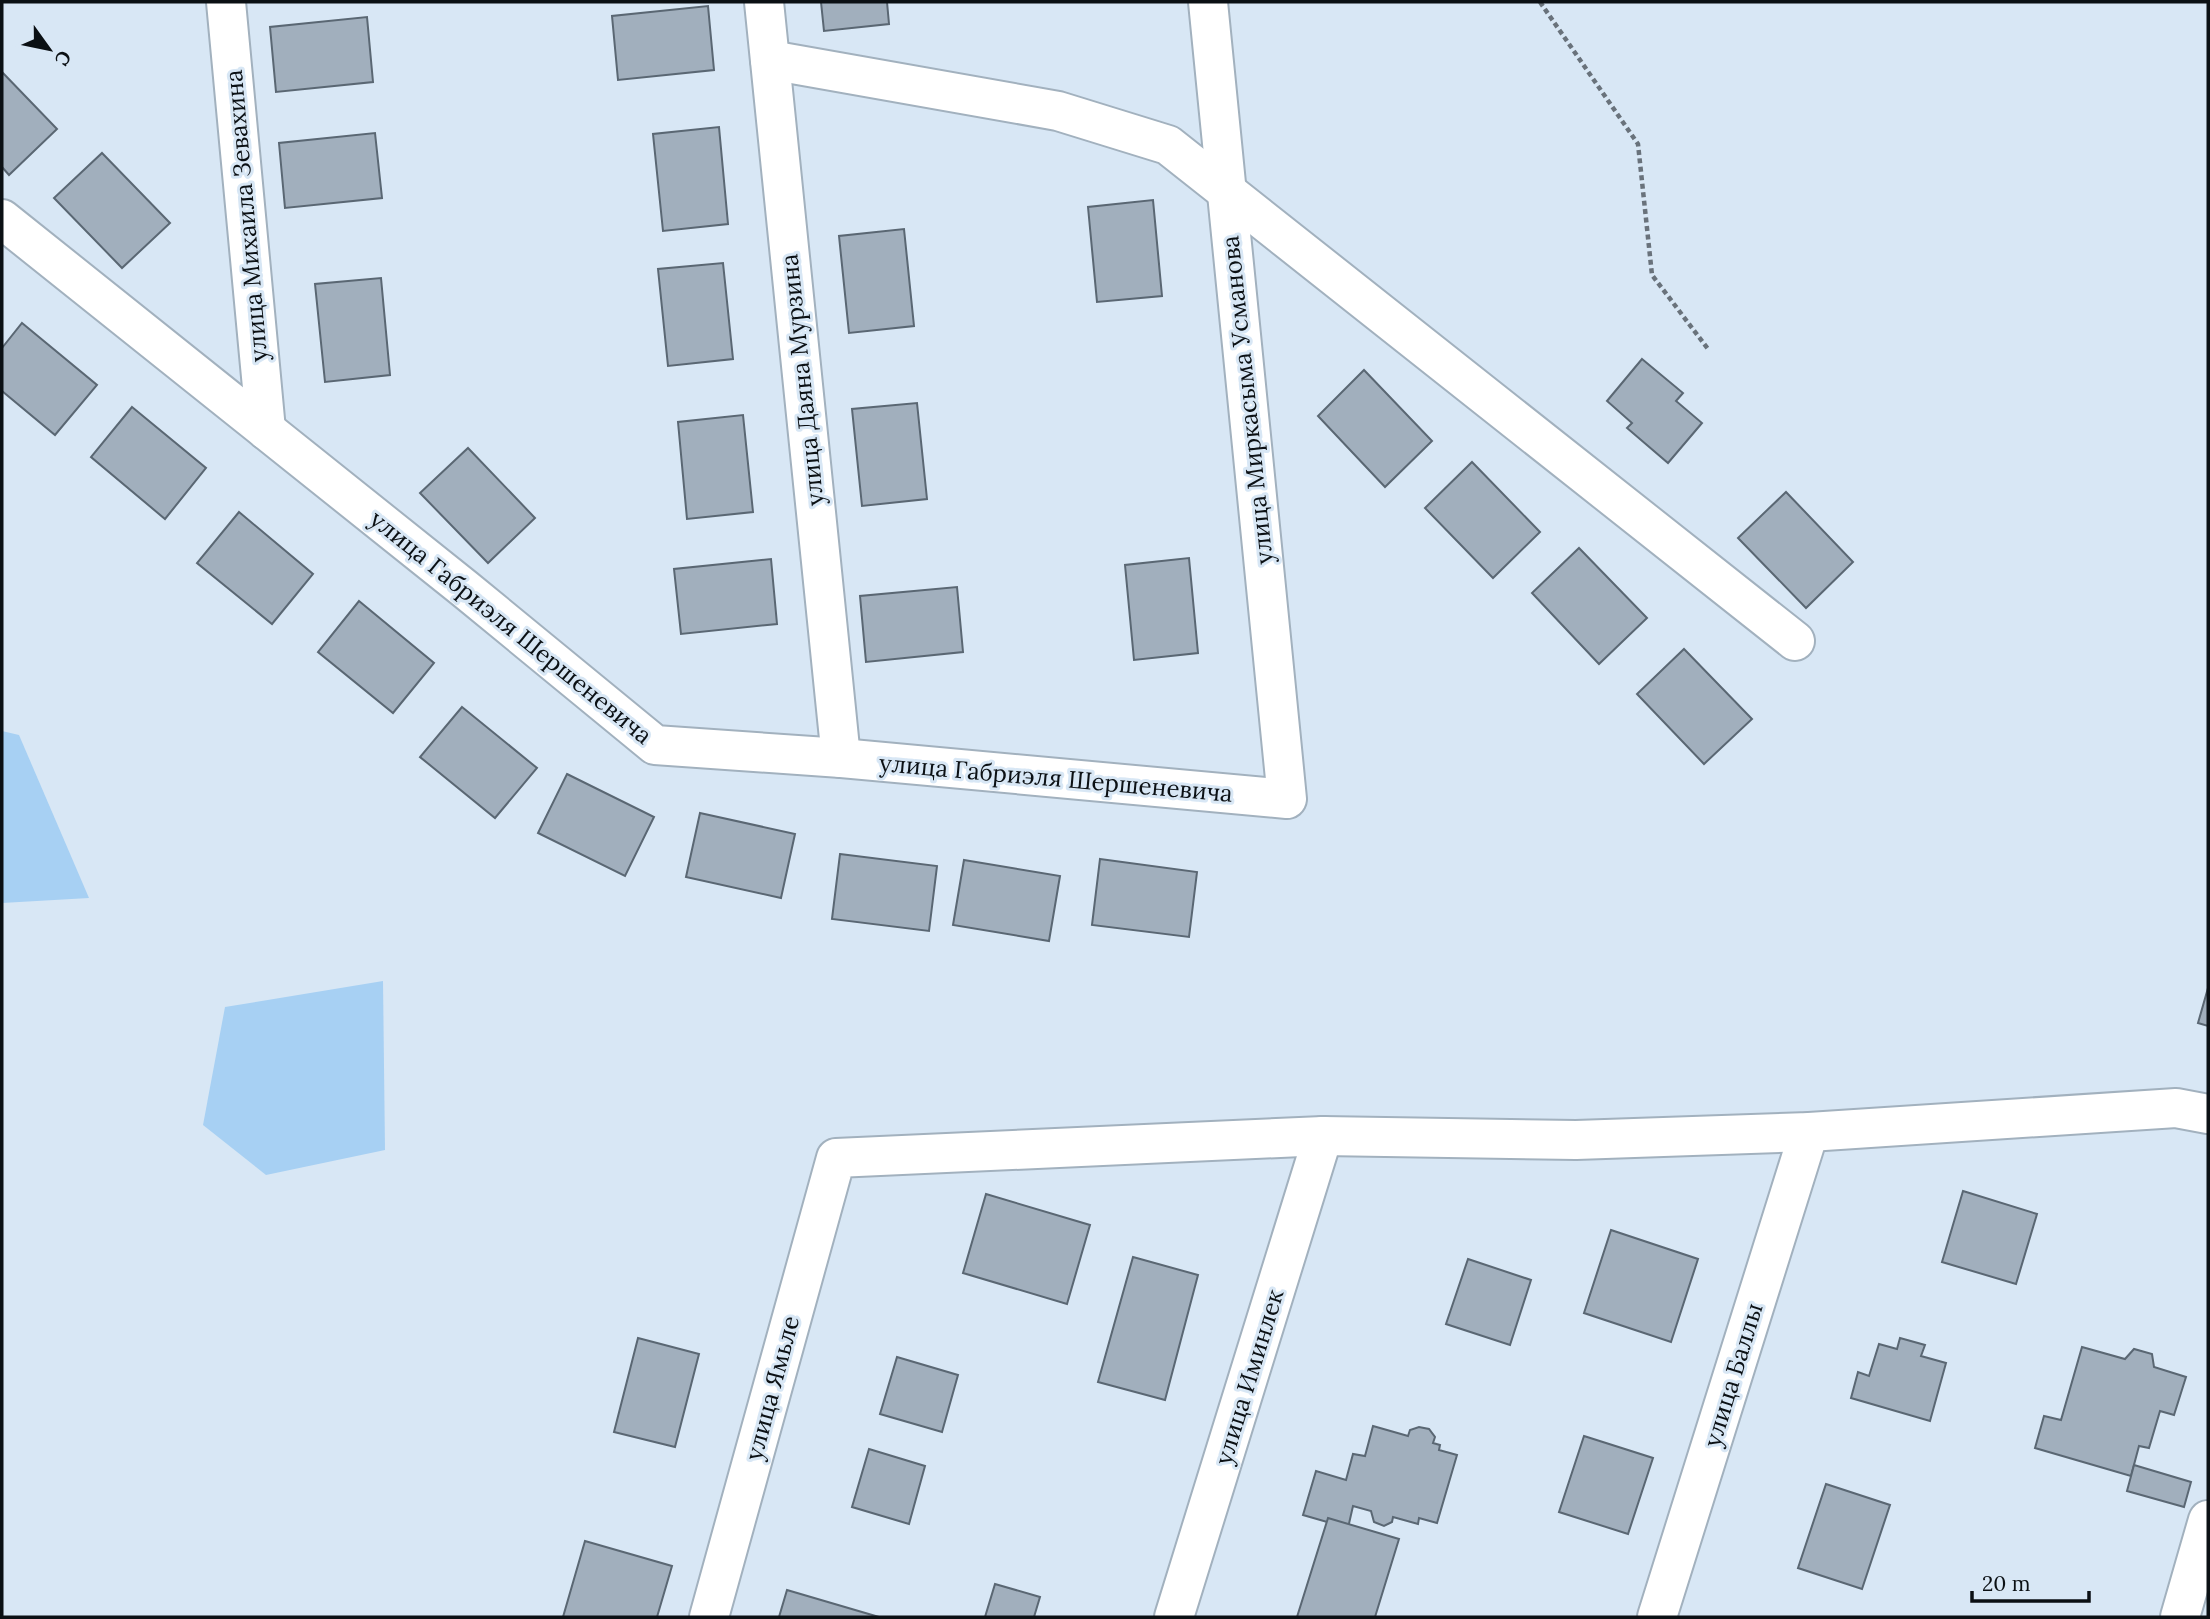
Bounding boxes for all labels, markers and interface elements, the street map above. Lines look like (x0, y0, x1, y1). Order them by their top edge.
north arrow (14, 14, 84, 84)
text: С (50, 46, 77, 70)
street label: улица Михаила Зевахина (218, 69, 274, 363)
street label: улица Миркасыма Усманова (1214, 234, 1280, 566)
street label: улица Даяна Мурзина (773, 252, 831, 508)
street label: улица Габриэля Шершеневича (363, 503, 659, 751)
street label: улица Габриэля Шершеневича (878, 747, 1234, 809)
street label: улица Иминлек (1208, 1285, 1290, 1469)
street label: улица Баллы (1696, 1299, 1770, 1451)
street label: улица Ямьле (738, 1312, 806, 1464)
scale bar (1972, 1560, 2089, 1604)
text: 20 m (1982, 1570, 2031, 1597)

